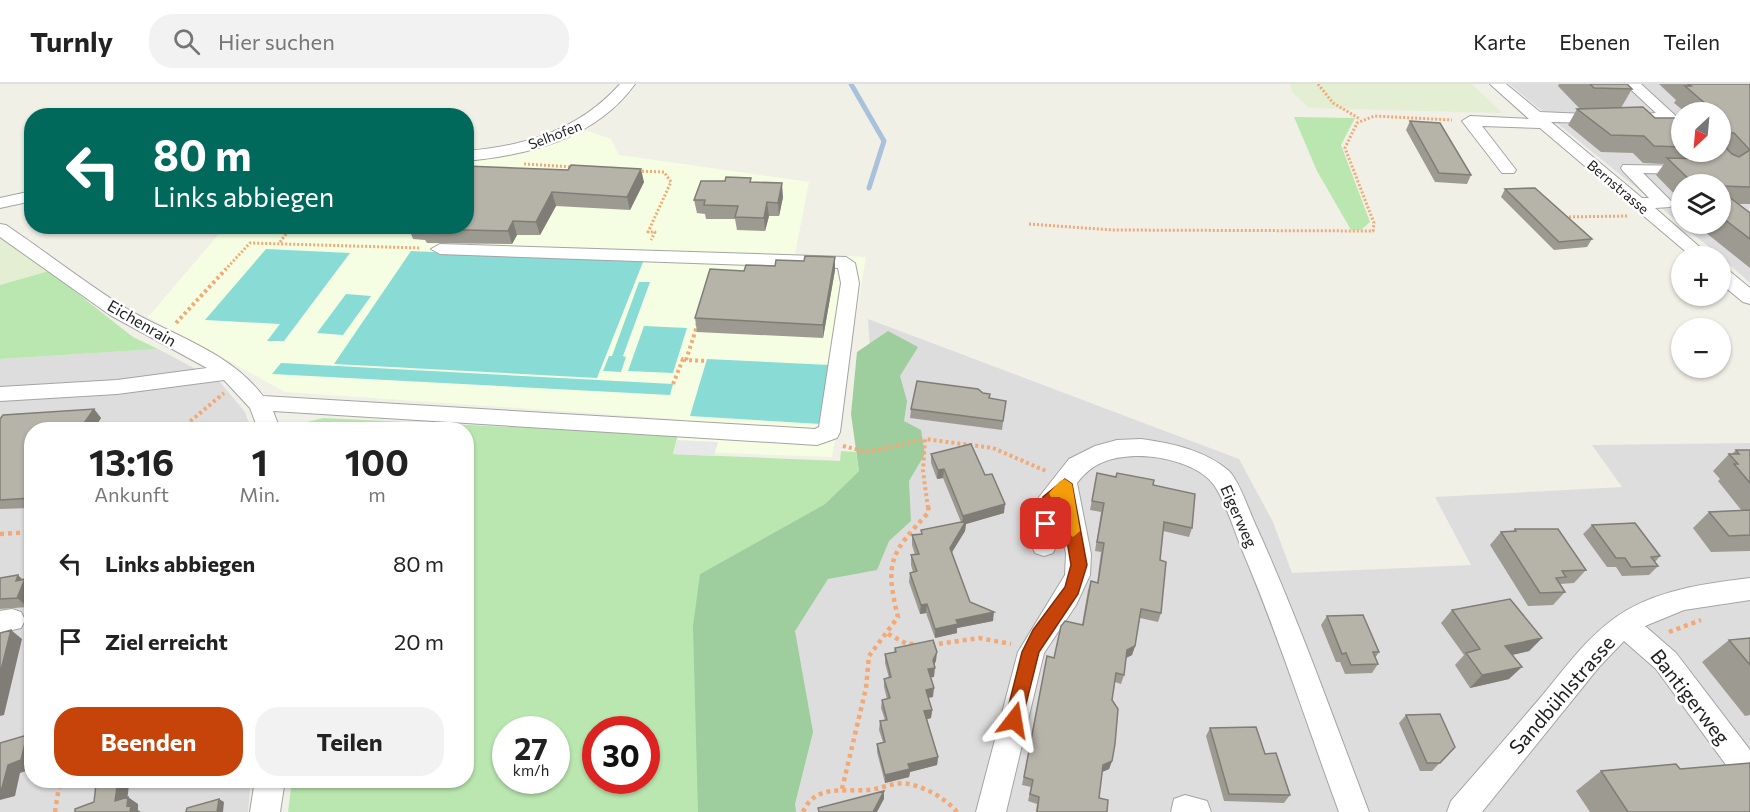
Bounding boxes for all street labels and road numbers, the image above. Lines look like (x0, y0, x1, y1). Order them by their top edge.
street label: Selhofen (526, 117, 584, 153)
street label: Bernstrasse (1584, 156, 1653, 217)
street label: Eichenrain (105, 295, 180, 350)
street label: Eigerweg (1217, 482, 1262, 550)
street label: Sandbühlstrasse (1503, 630, 1619, 758)
street label: Bantigerweg (1646, 644, 1736, 749)

